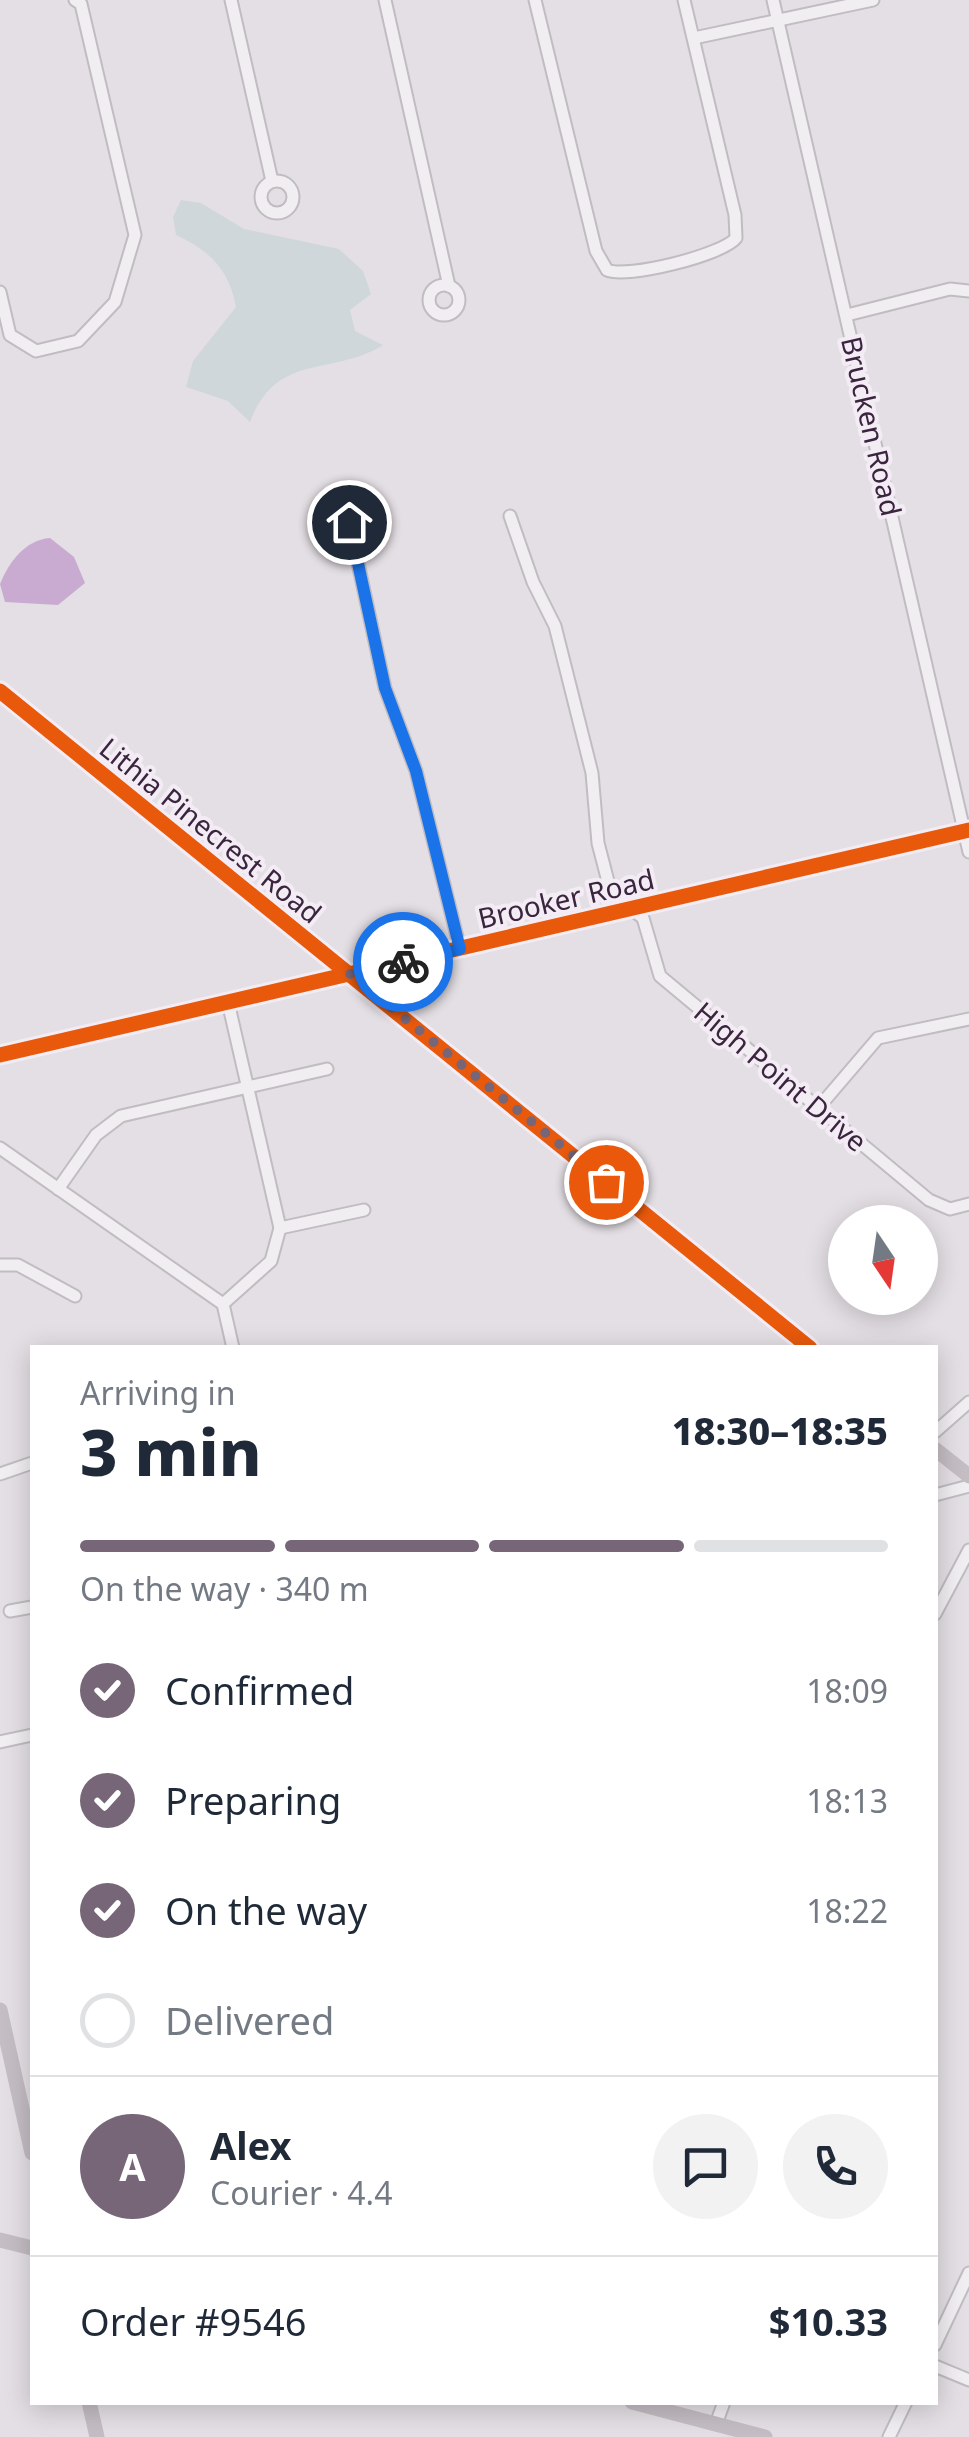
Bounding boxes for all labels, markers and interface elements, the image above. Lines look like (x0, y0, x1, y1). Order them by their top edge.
street label: Brucken Road (833, 333, 911, 519)
pin (307, 480, 392, 565)
icon: home (322, 495, 377, 550)
street label: Lithia Pinecrest Road (92, 729, 330, 931)
street label: Brooker Road (474, 859, 658, 937)
courier (353, 912, 453, 1012)
icon: bike (376, 935, 431, 990)
street label: High Point Drive (687, 992, 875, 1160)
pin (564, 1140, 649, 1225)
icon: bag (579, 1155, 634, 1210)
north arrow (828, 1205, 938, 1315)
map controls (828, 1205, 938, 1315)
text: Arriving in (80, 1371, 235, 1414)
text: 18:30–18:35 (672, 1404, 888, 1456)
text: 3 min (80, 1407, 262, 1495)
text: On the way · 340 m (80, 1567, 369, 1610)
icon: check (80, 1663, 135, 1718)
text: Confirmed (165, 1664, 354, 1716)
text: 18:09 (806, 1669, 888, 1712)
icon: check (80, 1773, 135, 1828)
text: Preparing (165, 1774, 341, 1826)
text: 18:13 (806, 1779, 888, 1822)
icon: check (80, 1883, 135, 1938)
text: On the way (165, 1884, 367, 1936)
text: 18:22 (806, 1889, 888, 1932)
text: Delivered (165, 1994, 334, 2046)
button: chat (653, 2114, 758, 2219)
button: phone (783, 2114, 888, 2219)
text: Alex (210, 2119, 292, 2171)
text: A (119, 2140, 146, 2192)
text: Courier · 4.4 (210, 2171, 393, 2214)
text: Order #9546 (80, 2295, 306, 2347)
text: $10.33 (769, 2295, 888, 2347)

